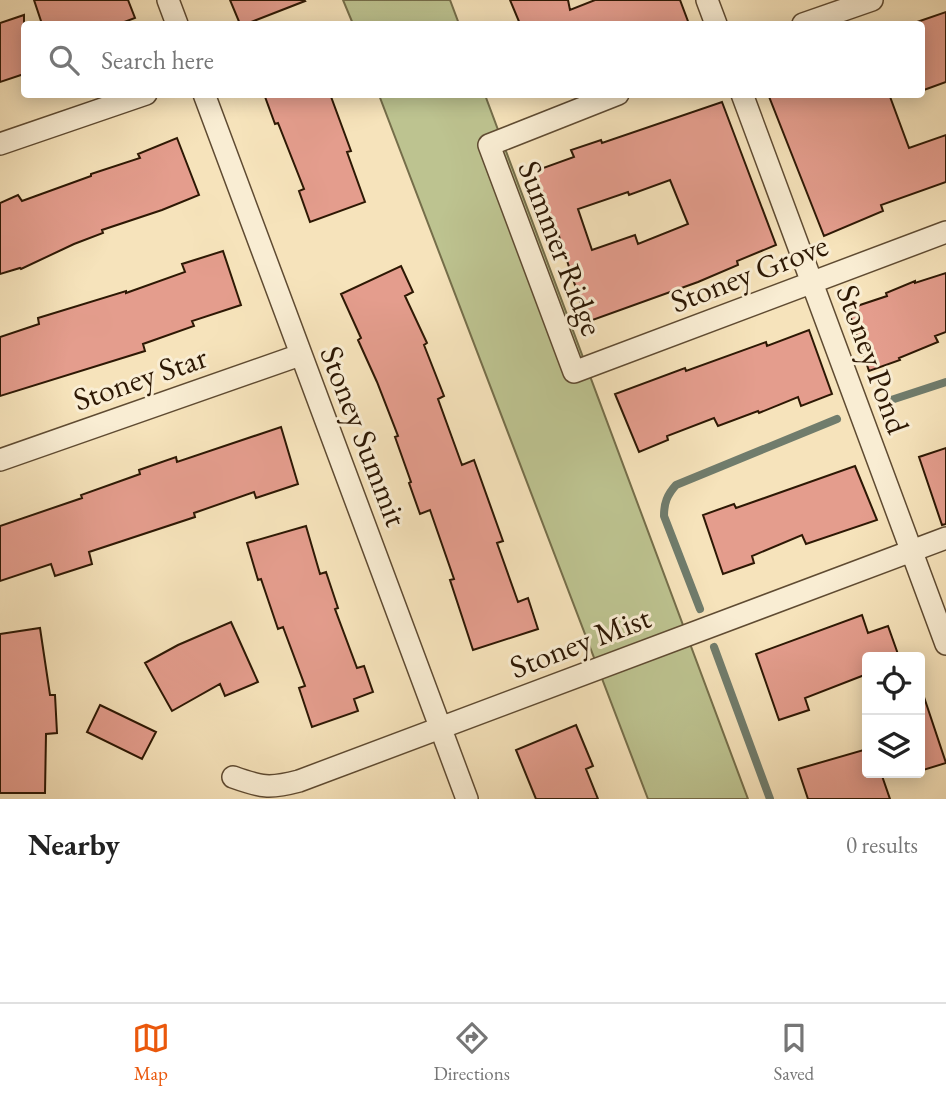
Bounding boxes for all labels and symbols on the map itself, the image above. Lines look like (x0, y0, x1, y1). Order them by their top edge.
street label: Summer Ridge (508, 154, 614, 342)
street label: Stoney Grove (664, 224, 834, 322)
street label: Stoney Pond (827, 279, 920, 440)
street label: Stoney Star (67, 335, 213, 420)
street label: Stoney Summit (310, 340, 418, 532)
street label: Stoney Mist (504, 596, 656, 688)

